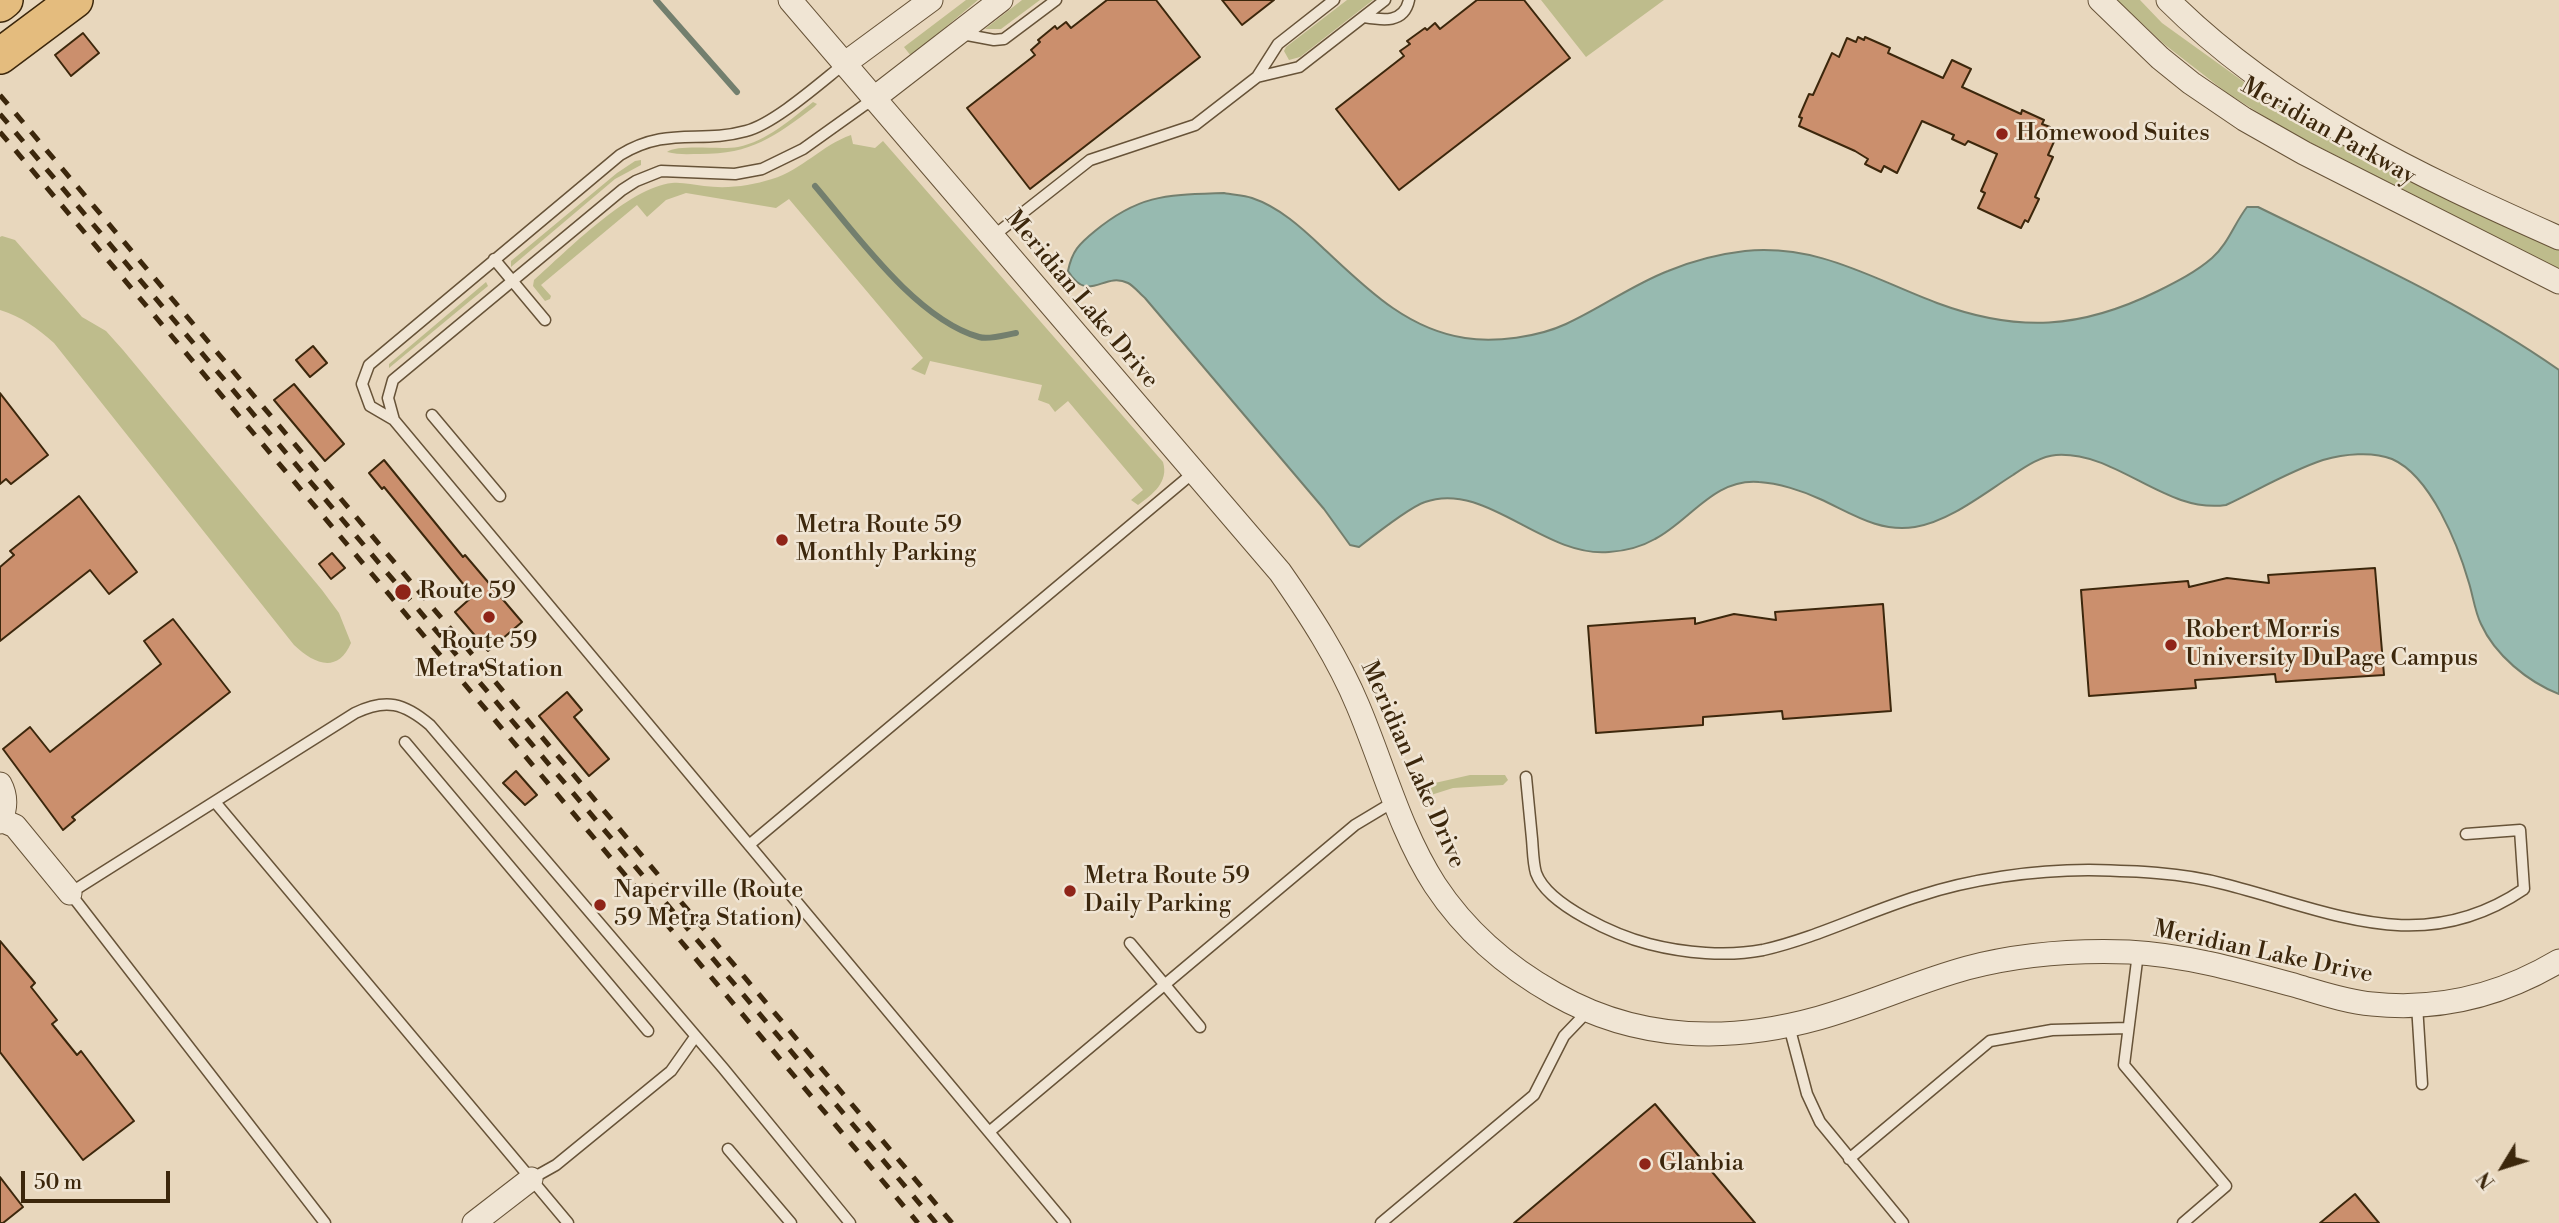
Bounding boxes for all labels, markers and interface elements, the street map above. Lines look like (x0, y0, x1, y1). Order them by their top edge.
street label: Meridian Parkway (2236, 72, 2420, 192)
place label: Homewood Suites (2016, 120, 2210, 148)
marker: Homewood Suites (1994, 126, 2010, 142)
street label: Meridian Lake Drive (998, 205, 1164, 395)
place label: Metra Route 59 Monthly Parking (796, 512, 976, 568)
marker: Metra Route 59 Monthly Parking (774, 532, 790, 548)
place label: Route 59 (419, 578, 516, 606)
marker: Route 59 (393, 582, 413, 602)
marker: Route 59 Metra Station (481, 609, 497, 625)
place label: Robert Morris University DuPage Campus (2185, 617, 2478, 673)
place label: Route 59 Metra Station (415, 628, 563, 684)
marker: Robert Morris University DuPage Campus (2163, 637, 2179, 653)
street label: Meridian Lake Drive (1353, 657, 1471, 873)
place label: Metra Route 59 Daily Parking (1084, 863, 1250, 919)
place label: Naperville (Route 59 Metra Station) (614, 877, 803, 933)
marker: Metra Route 59 Daily Parking (1062, 883, 1078, 899)
marker: Naperville (Route 59 Metra Station) (592, 897, 608, 913)
street label: Meridian Lake Drive (2151, 916, 2375, 990)
north arrow (2468, 1132, 2538, 1202)
place label: Glanbia (1659, 1150, 1744, 1178)
scale bar (24, 1156, 173, 1200)
marker: Glanbia (1637, 1156, 1653, 1172)
text: N (2472, 1167, 2501, 1193)
text: 50 m (34, 1170, 82, 1196)

